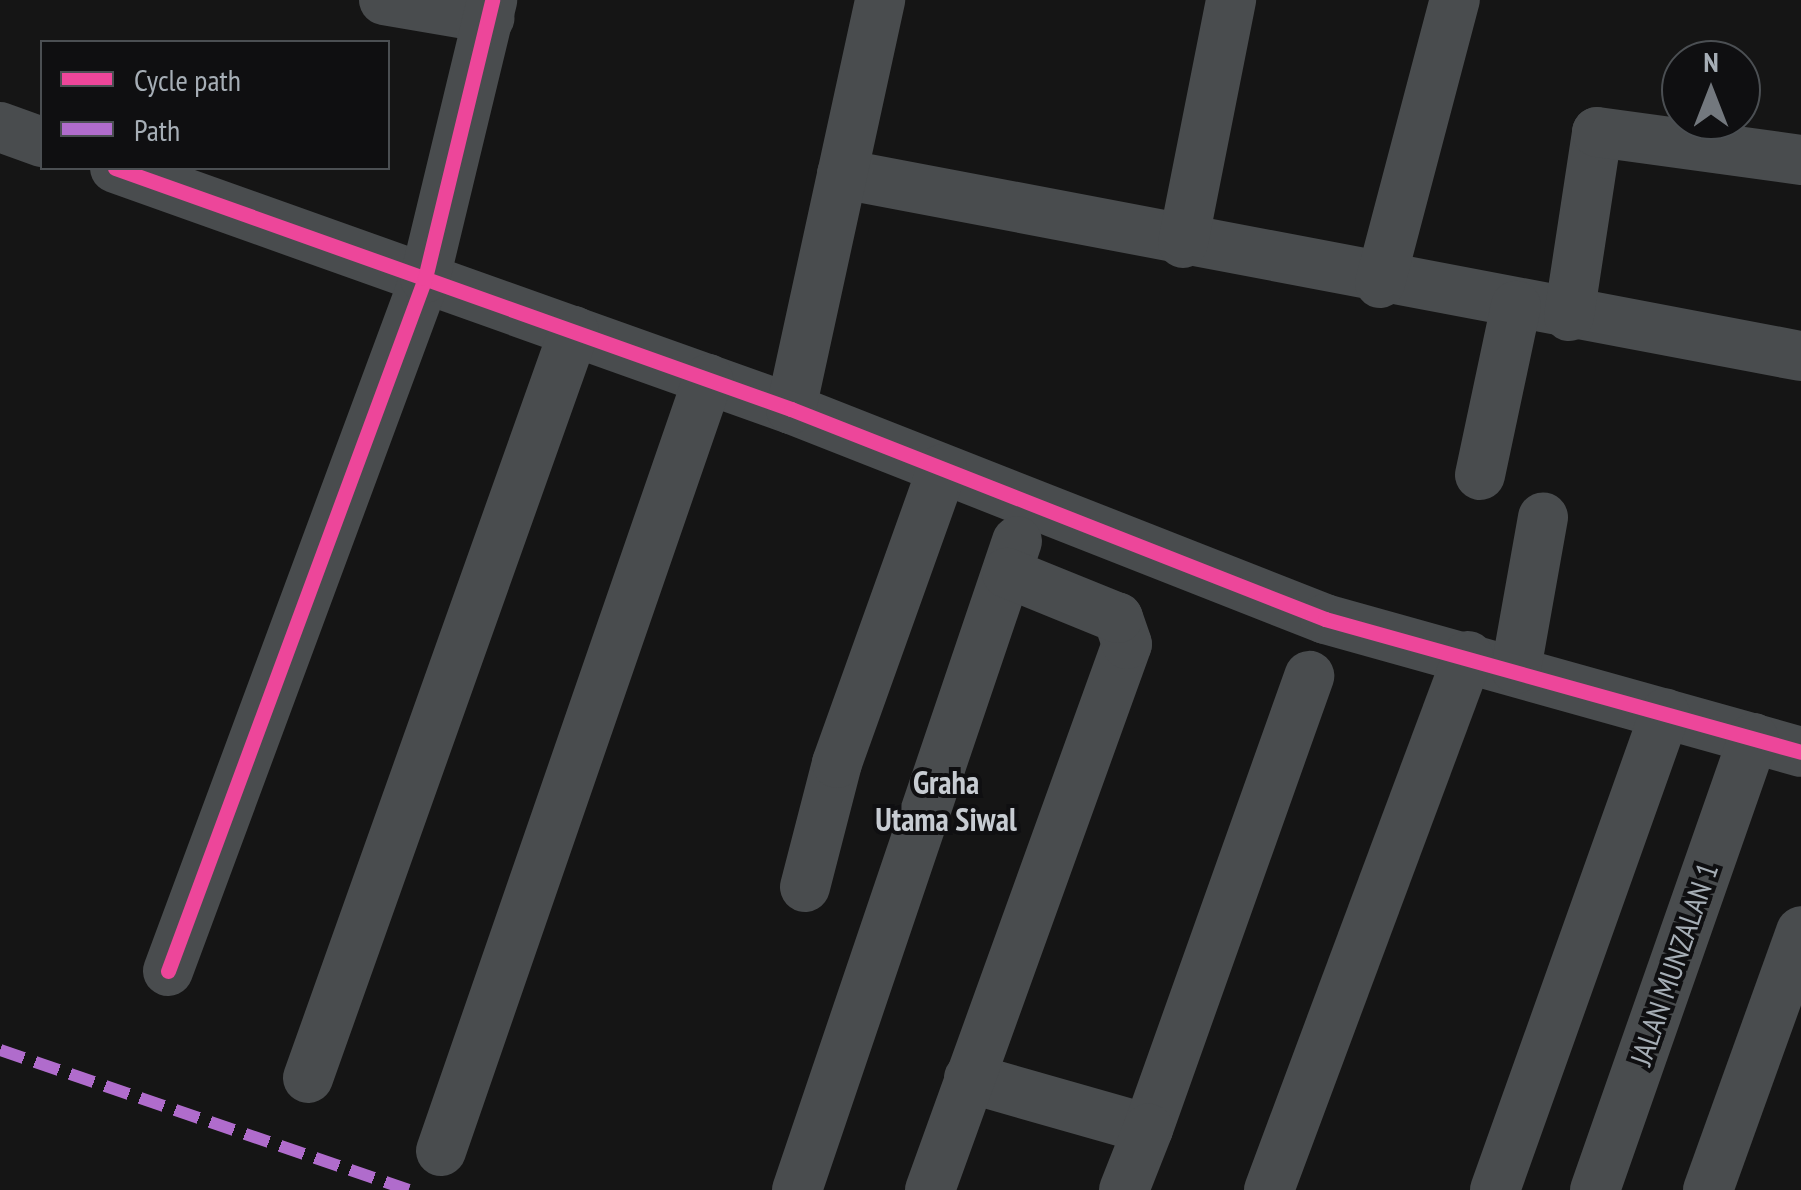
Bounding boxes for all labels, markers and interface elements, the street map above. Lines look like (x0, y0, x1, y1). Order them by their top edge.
legend (40, 40, 390, 170)
north arrow (1661, 40, 1761, 140)
text: N (1703, 43, 1719, 80)
text: Cycle path (134, 60, 241, 99)
text: Path (134, 110, 180, 149)
district label: Graha Utama Siwal (875, 764, 1017, 839)
street label: JALAN MUNZALAN 1 (1623, 858, 1725, 1070)

